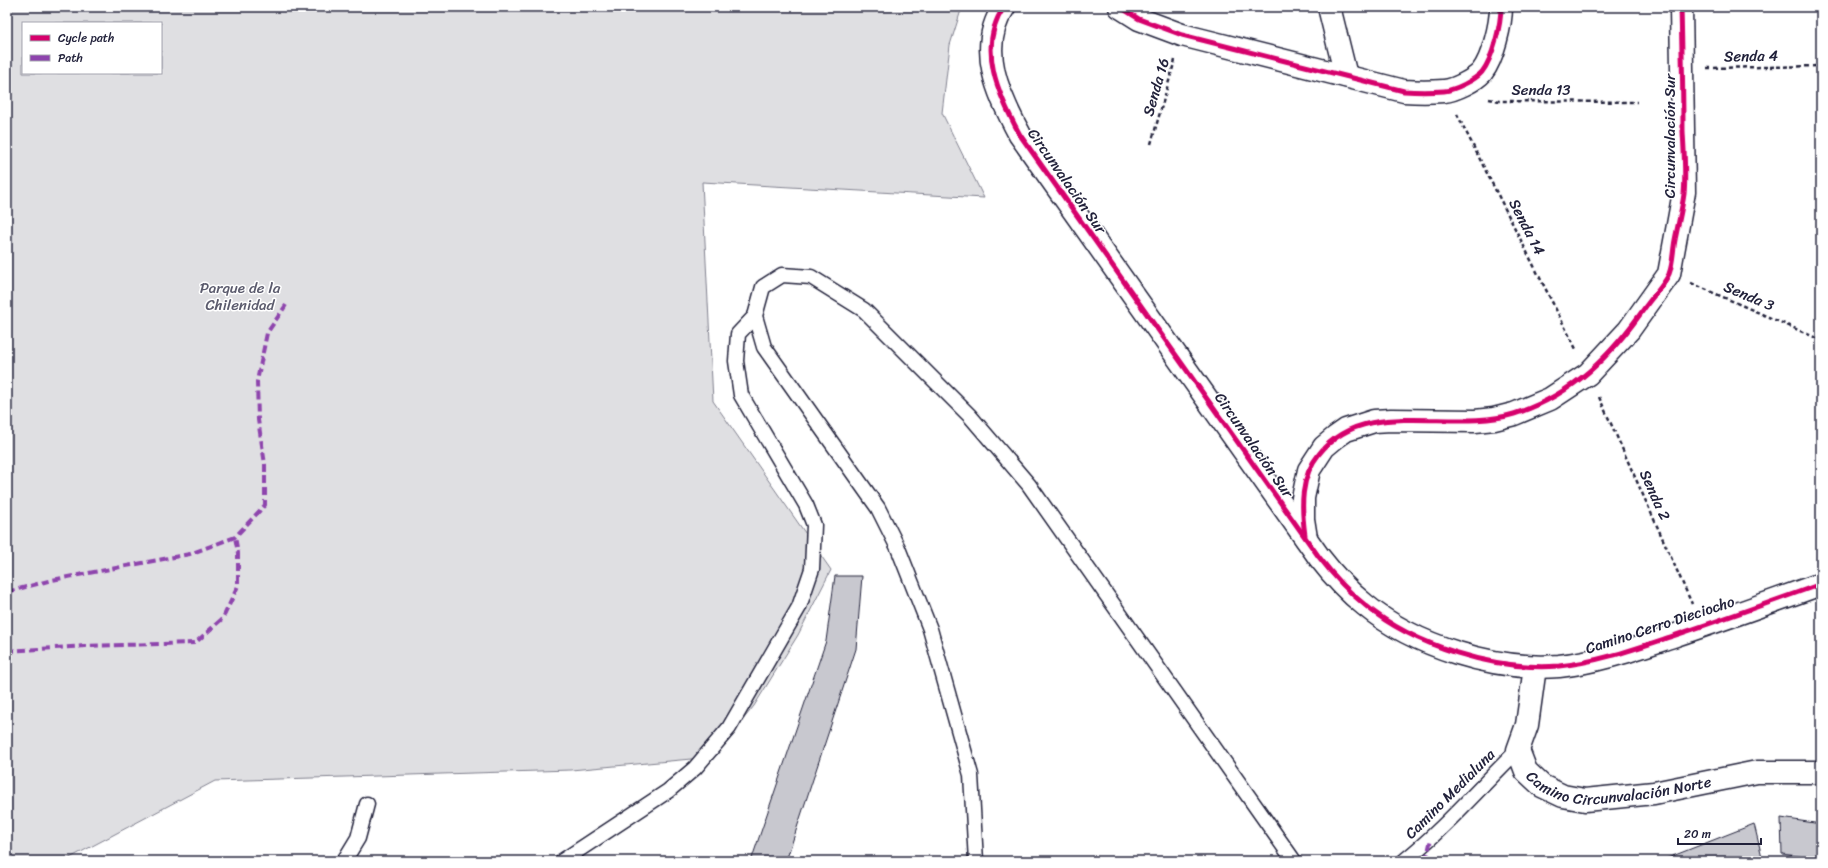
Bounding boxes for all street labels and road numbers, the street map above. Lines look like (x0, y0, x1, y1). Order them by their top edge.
street label: Senda 4 (1724, 43, 1778, 69)
street label: Senda 16 (1135, 55, 1177, 119)
street label: Circunvalación Sur (1657, 73, 1683, 198)
street label: Senda 13 (1511, 77, 1571, 103)
street label: Circunvalación Sur (1021, 123, 1114, 240)
street label: Senda 14 (1502, 194, 1552, 260)
street label: Senda 3 (1720, 274, 1778, 318)
street label: Circunvalación Sur (1208, 387, 1301, 504)
street label: Senda 2 (1632, 465, 1678, 525)
street label: Camino Cerro Dieciocho (1582, 588, 1738, 661)
street label: Camino Medialuna (1399, 742, 1502, 845)
street label: Camino Circunvalación Norte (1520, 764, 1714, 813)

